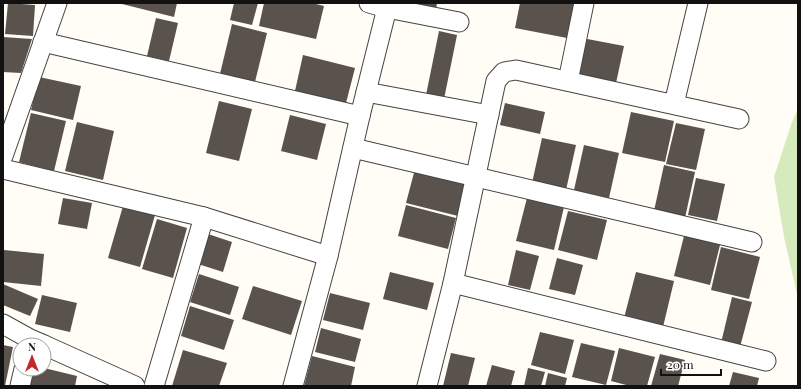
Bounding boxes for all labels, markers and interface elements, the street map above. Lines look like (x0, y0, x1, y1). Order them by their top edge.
north arrow (12, 337, 52, 377)
text: N (28, 339, 36, 354)
scale bar (661, 351, 721, 377)
text: 20 m (667, 356, 694, 372)

